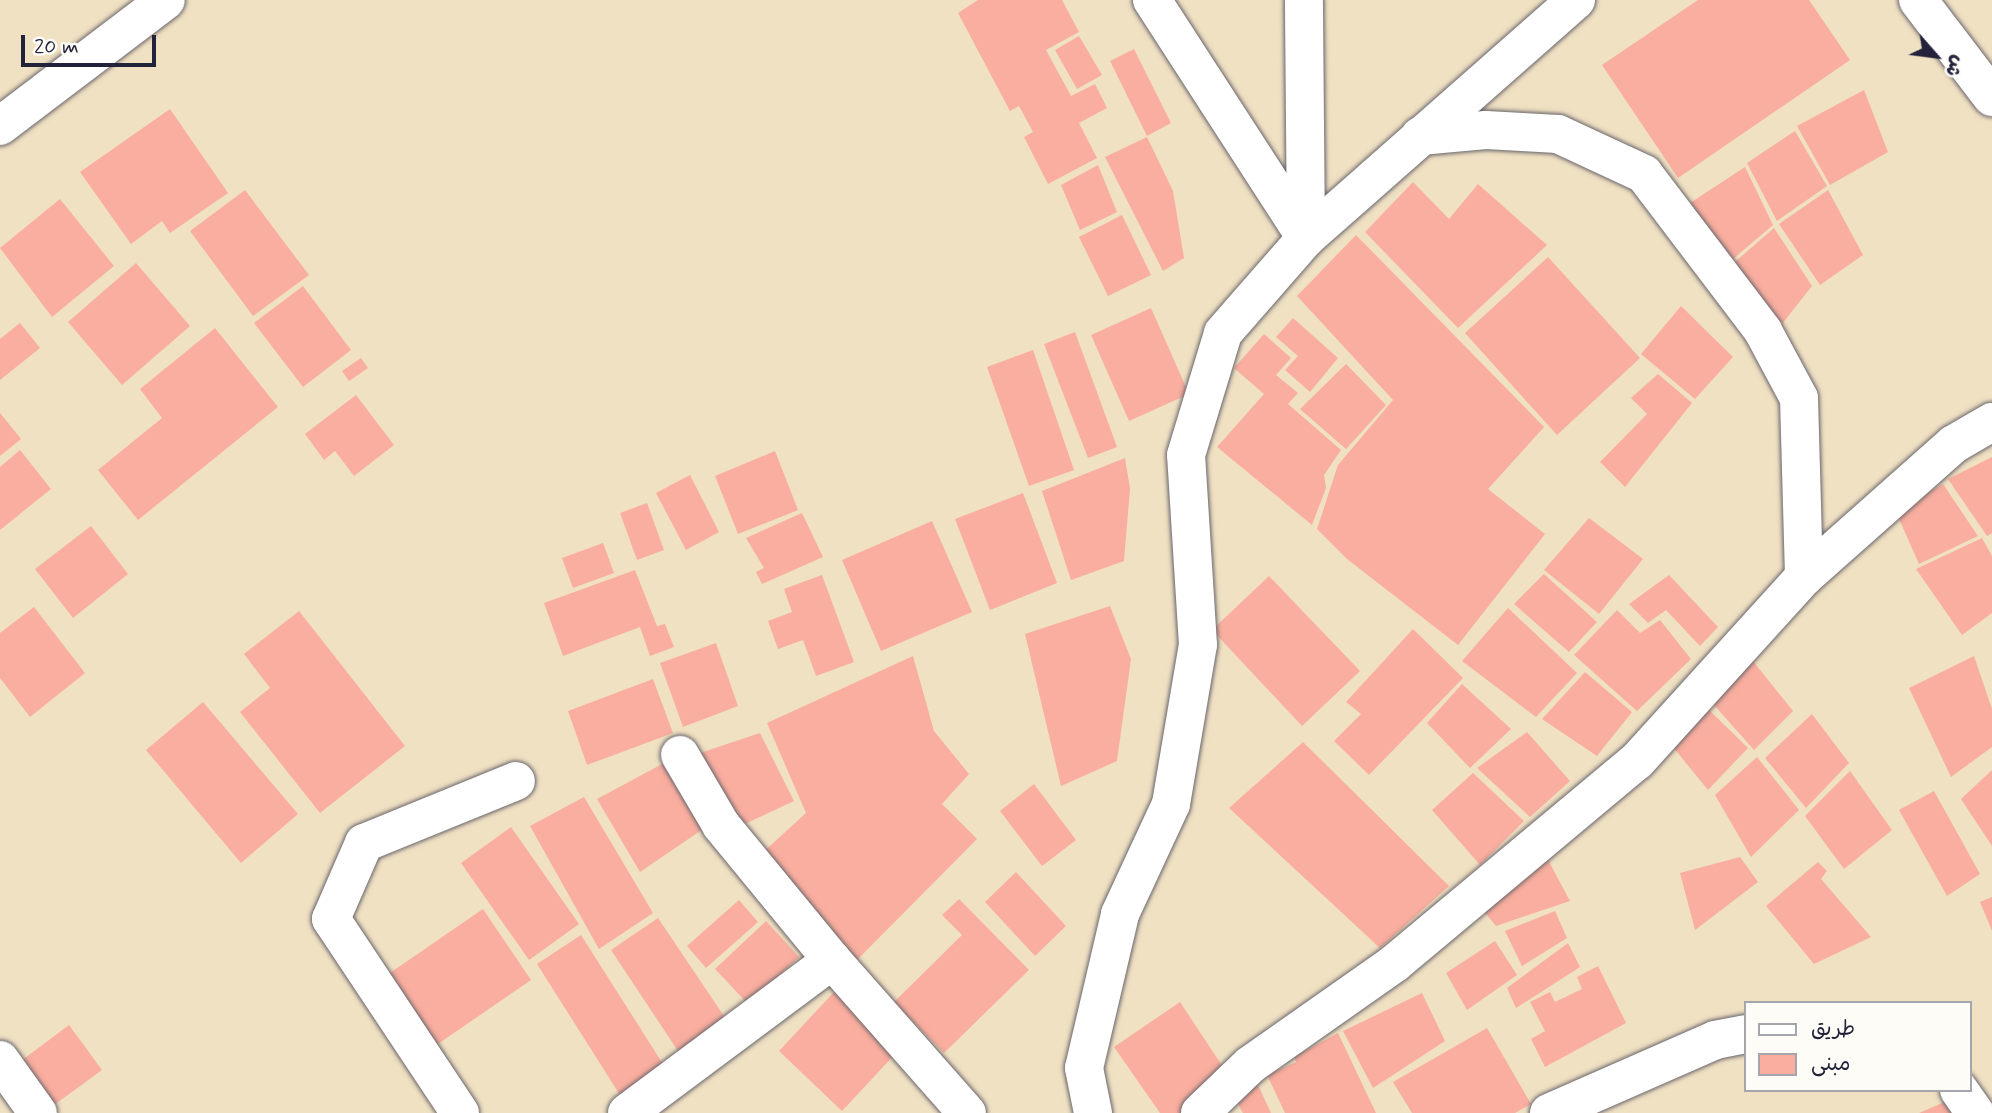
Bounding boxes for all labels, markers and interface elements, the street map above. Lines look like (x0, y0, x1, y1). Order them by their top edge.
scale bar (24, 21, 159, 65)
north arrow (1901, 21, 1971, 91)
text: 20 m (34, 33, 79, 61)
text: ش (1939, 51, 1971, 81)
legend (1744, 1001, 1971, 1092)
text: طريق (1811, 1015, 1855, 1043)
text: مبنى (1811, 1050, 1850, 1078)

